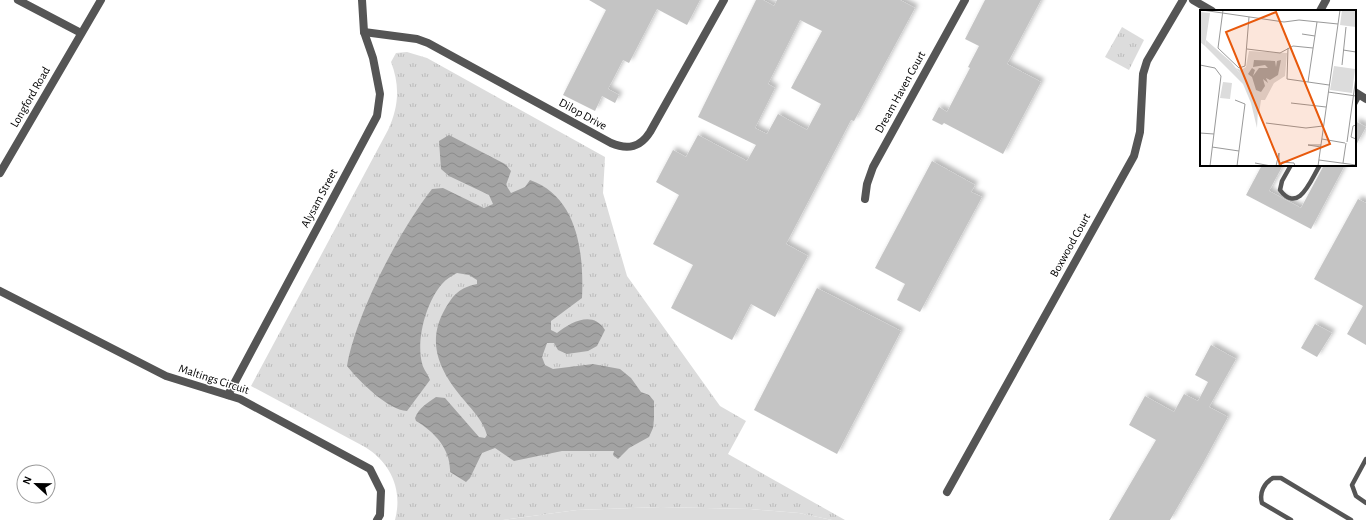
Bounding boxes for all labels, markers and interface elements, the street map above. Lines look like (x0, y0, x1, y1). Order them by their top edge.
inset map (1200, 10, 1356, 166)
street label: Dream Haven Court (873, 49, 928, 135)
street label: Longford Road (8, 65, 52, 129)
street label: Dilop Drive (557, 96, 609, 132)
street label: Alysam Street (299, 166, 340, 230)
street label: Boxwood Court (1048, 211, 1092, 279)
street label: Maltings Circuit (177, 362, 251, 396)
north arrow (16, 464, 56, 504)
text: N (21, 475, 34, 486)

